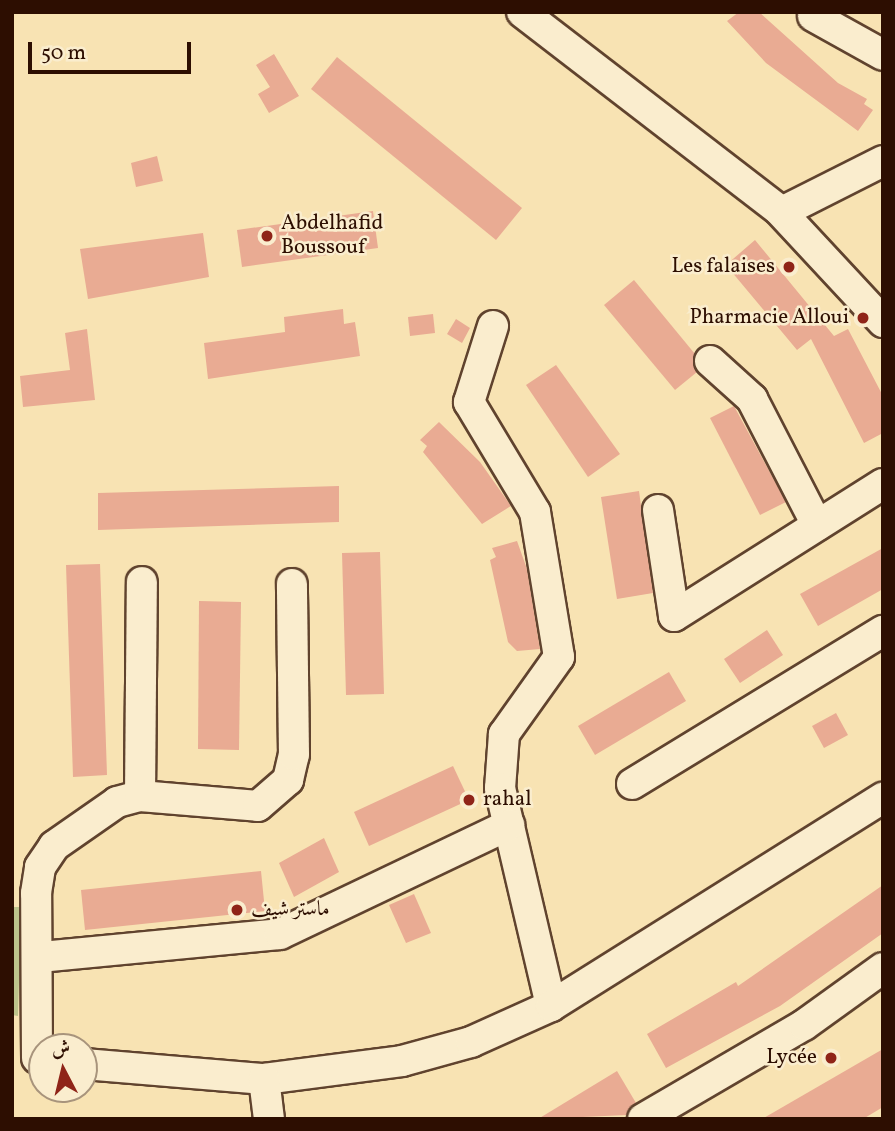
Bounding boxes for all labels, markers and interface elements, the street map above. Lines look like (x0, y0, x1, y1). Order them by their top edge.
scale bar (32, 28, 194, 72)
text: 50 m (41, 39, 86, 68)
place label: Abdelhafid Boussouf (281, 211, 383, 261)
marker: Abdelhafid Boussouf (259, 228, 275, 244)
place label: Les falaises (671, 254, 775, 280)
marker: Les falaises (781, 259, 797, 275)
place label: Pharmacie Alloui (689, 305, 849, 331)
marker: Pharmacie Alloui (855, 310, 871, 326)
place label: rahal (483, 787, 532, 813)
marker: rahal (461, 792, 477, 808)
place label: ماستر شيف (251, 897, 330, 923)
marker: ماستر شيف (229, 902, 245, 918)
north arrow (28, 1033, 98, 1103)
text: ش (50, 1035, 72, 1063)
place label: Lycée (766, 1045, 817, 1071)
marker: Lycée (823, 1050, 839, 1066)

